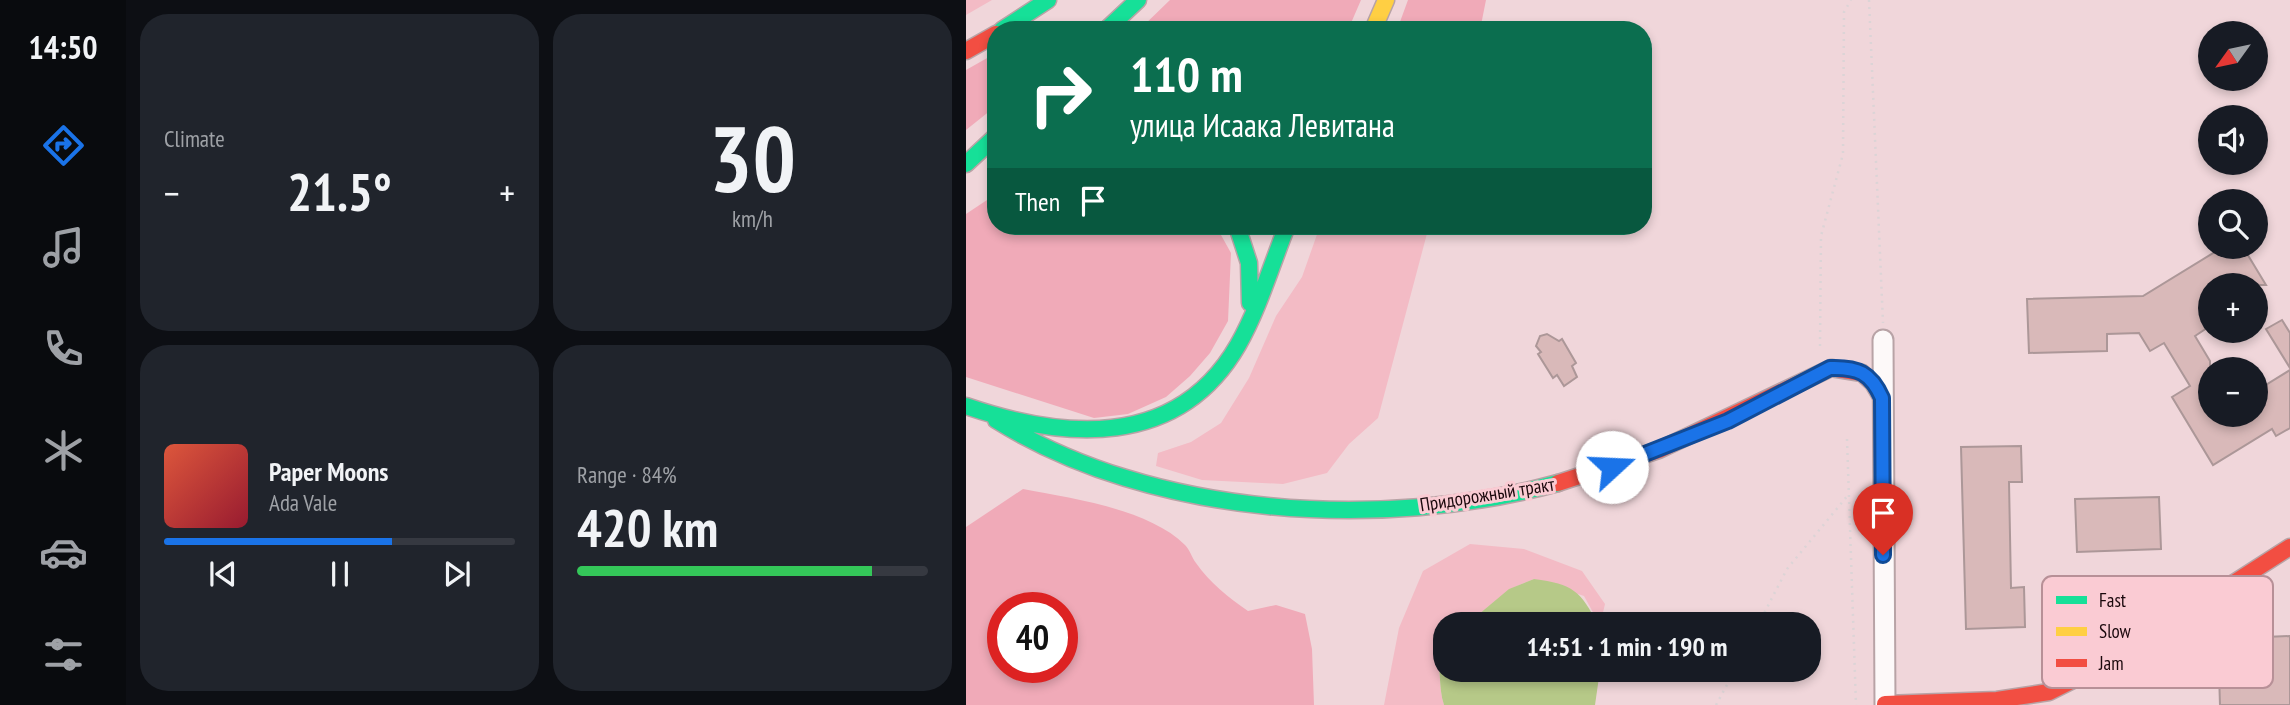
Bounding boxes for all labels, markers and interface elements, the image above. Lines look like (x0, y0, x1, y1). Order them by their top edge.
north arrow (2198, 21, 2268, 91)
map controls (2198, 21, 2268, 427)
text: 14:50 (28, 26, 98, 68)
text: 110 m (1130, 42, 1243, 106)
icon: right (1015, 49, 1106, 140)
text: 30 (709, 99, 796, 217)
text: улица Исаака Левитана (1130, 104, 1395, 146)
button: sound (2198, 105, 2268, 175)
icon: directions (39, 121, 88, 170)
text: Climate (164, 124, 225, 153)
text: 21.5° (287, 158, 392, 225)
text: − (164, 168, 180, 217)
text: + (499, 168, 515, 217)
icon: arrive (1074, 182, 1112, 220)
text: Then (1015, 185, 1060, 218)
button: search (2198, 189, 2268, 259)
text: km/h (732, 204, 773, 233)
icon: music (39, 223, 88, 272)
button: + (2198, 273, 2268, 343)
icon: phone (39, 324, 88, 373)
button: − (2198, 357, 2268, 427)
icon: climate (39, 426, 88, 475)
position arrow (1575, 430, 1649, 504)
text: Paper Moons (269, 455, 388, 488)
text: Range · 84% (577, 460, 677, 489)
street label: Придорожный тракт (1418, 471, 1557, 516)
pin (1853, 483, 1913, 555)
text: Ada Vale (269, 488, 337, 517)
text: 420 km (577, 494, 718, 561)
icon: arrive (1864, 494, 1902, 532)
icon: car (39, 528, 88, 577)
icon: previous (204, 555, 242, 593)
icon: pause (321, 555, 359, 593)
icon: next (438, 555, 476, 593)
legend (2042, 576, 2273, 688)
text: Fast (2099, 588, 2127, 612)
speed limit sign: 40 (987, 592, 1078, 683)
text: Slow (2099, 619, 2132, 643)
icon: filters (39, 630, 88, 679)
text: 14:51 · 1 min · 190 m (1527, 630, 1727, 663)
text: Jam (2098, 651, 2124, 675)

